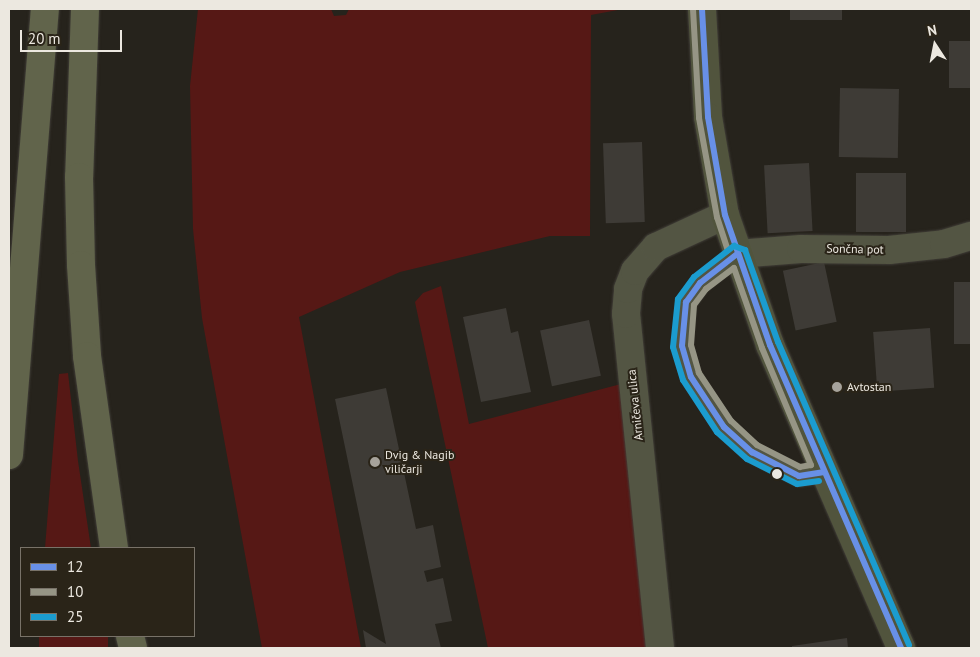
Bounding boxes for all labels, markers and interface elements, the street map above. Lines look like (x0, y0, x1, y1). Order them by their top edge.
scale bar (22, 20, 125, 52)
north arrow (910, 20, 960, 70)
text: N (926, 21, 938, 40)
text: 20 m (28, 29, 61, 48)
street label: Sončna pot (826, 241, 884, 257)
street label: Arničeva ulica (624, 369, 646, 441)
place label: Avtostan (847, 380, 891, 394)
marker: Avtostan (831, 381, 843, 393)
place label: Dvig & Nagib viličarji (385, 448, 454, 476)
marker: Dvig & Nagib viličarji (369, 456, 381, 468)
unlabelled marker (772, 469, 782, 479)
legend (20, 547, 195, 637)
text: 12 (67, 557, 83, 576)
text: 10 (67, 582, 83, 601)
text: 25 (67, 607, 83, 626)

